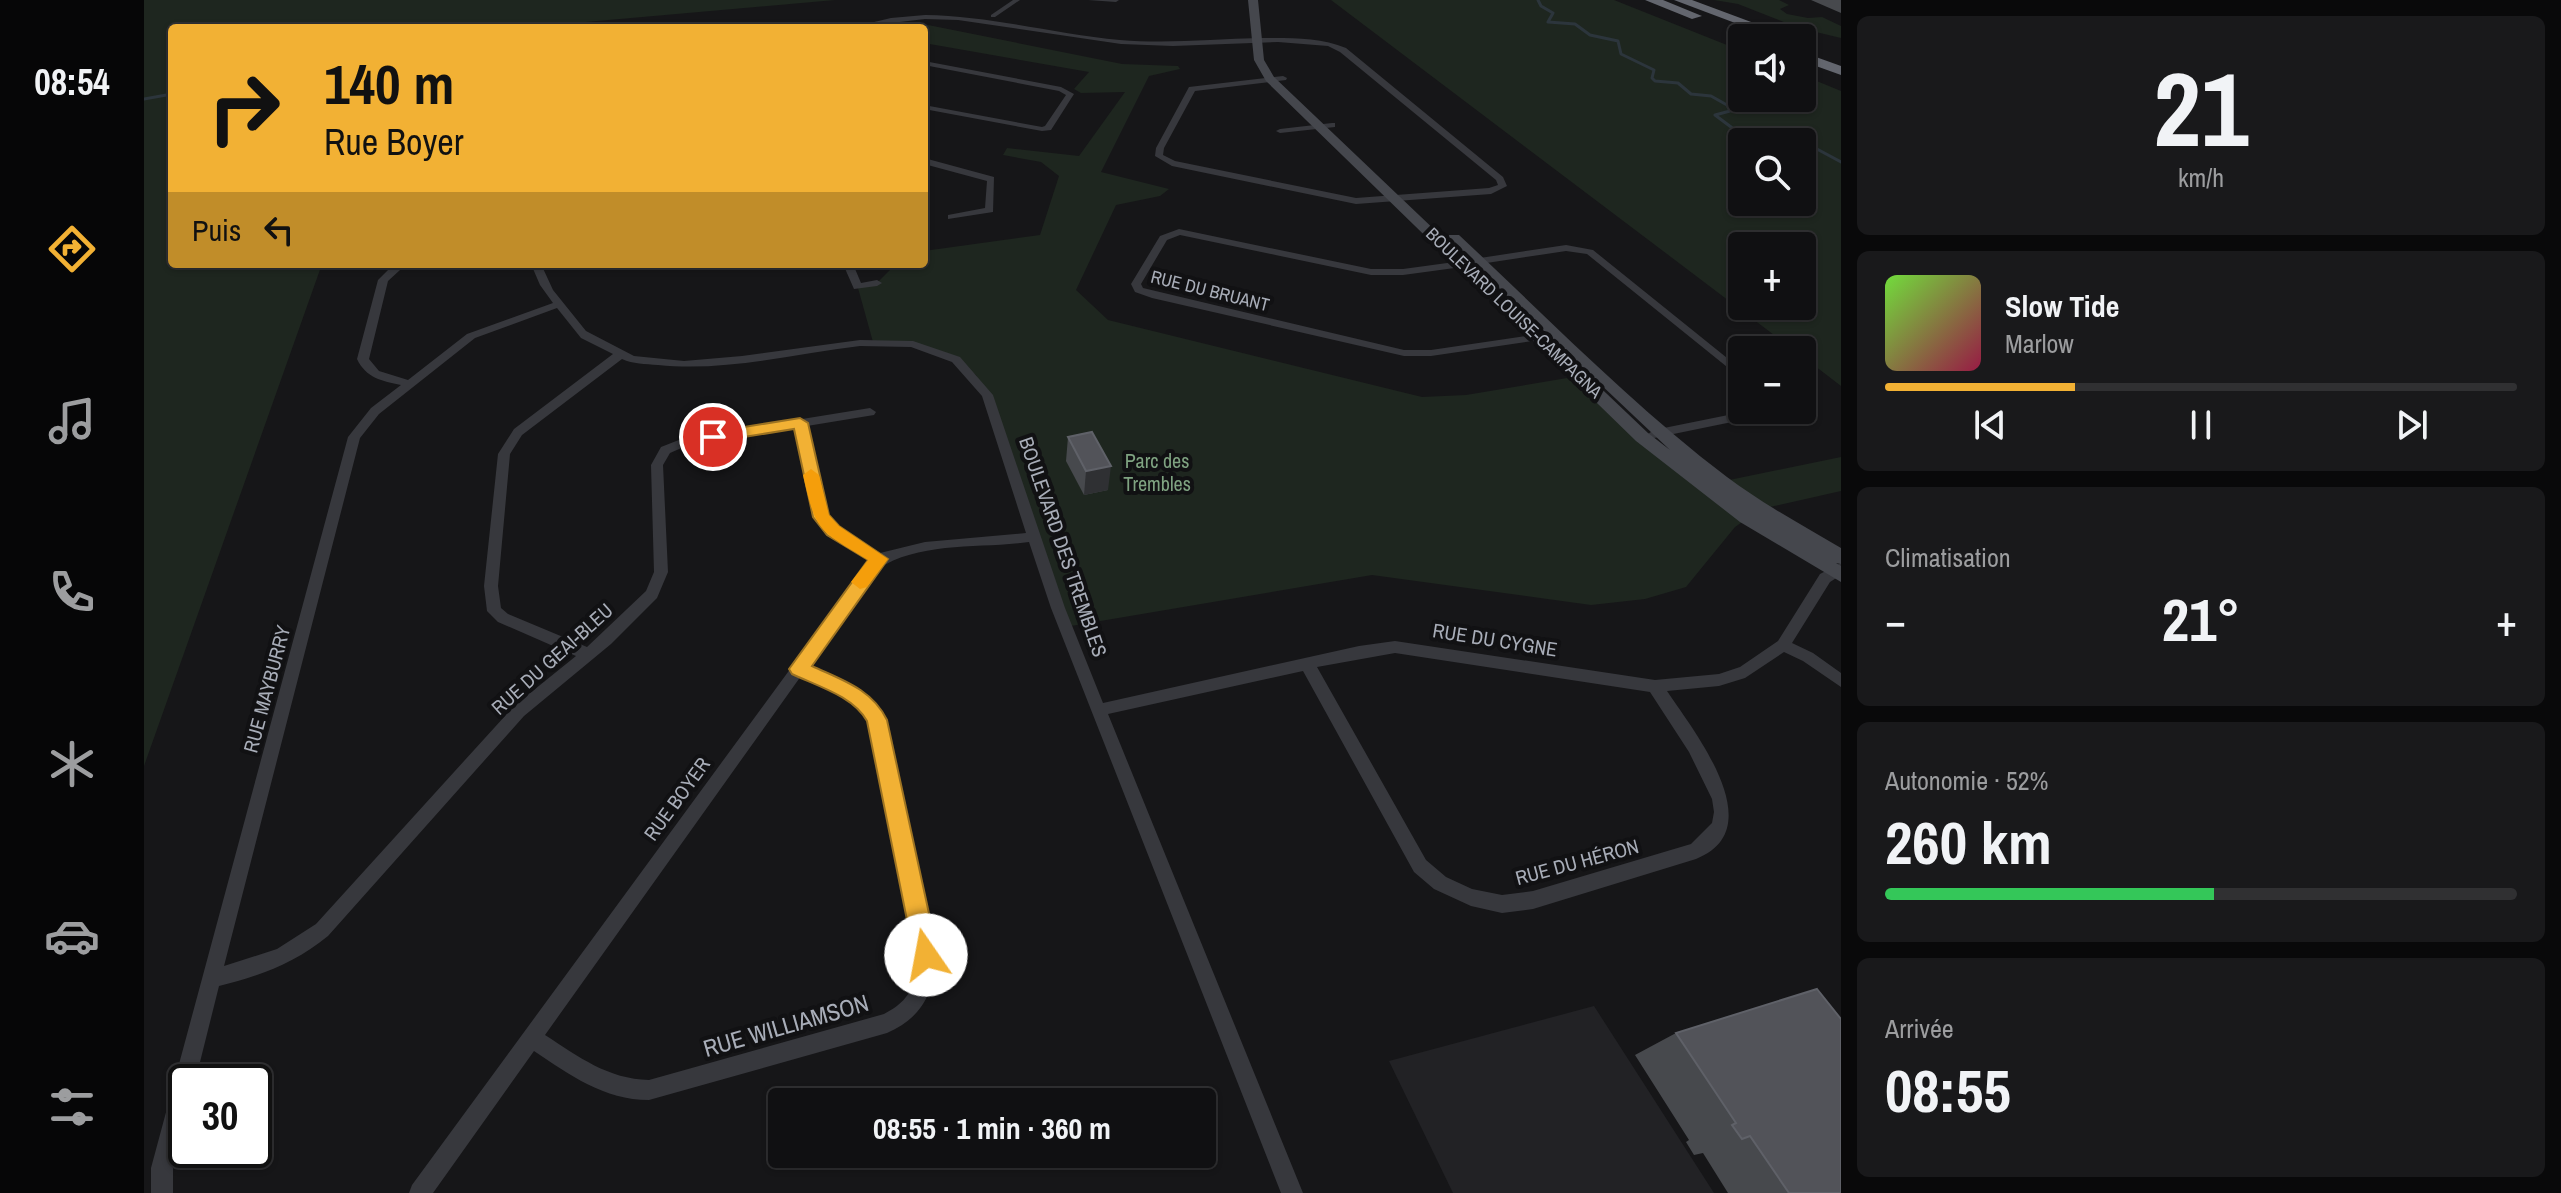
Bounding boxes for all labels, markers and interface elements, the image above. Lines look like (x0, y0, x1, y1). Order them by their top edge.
map controls (1728, 24, 1816, 424)
button: sound (1728, 24, 1816, 112)
text: 21 (2154, 38, 2248, 178)
text: 140 m (324, 46, 454, 121)
icon: right (192, 56, 296, 160)
text: 08:54 (34, 58, 110, 106)
text: Rue Boyer (324, 118, 463, 166)
button: search (1728, 128, 1816, 216)
text: km/h (2178, 160, 2224, 195)
icon: left (257, 208, 301, 252)
text: Puis (192, 210, 241, 250)
icon: directions (44, 221, 100, 277)
street label: BOULEVARD LOUISE-CAMPAGNA (1421, 221, 1608, 404)
button: + (1728, 232, 1816, 320)
street label: RUE DU BRUANT (1148, 264, 1272, 317)
text: Slow Tide (2005, 286, 2119, 326)
text: Marlow (2005, 326, 2074, 361)
button: − (1728, 336, 1816, 424)
icon: music (44, 393, 100, 449)
pin (679, 403, 747, 471)
icon: previous (1968, 403, 2012, 447)
icon: pause (2179, 403, 2223, 447)
icon: next (2390, 403, 2434, 447)
icon: arrive (691, 415, 735, 459)
street label: BOULEVARD DES TREMBLES (1013, 433, 1114, 660)
park label: Parc des Trembles (1123, 447, 1191, 497)
text: Climatisation (1885, 540, 2011, 575)
icon: phone (44, 564, 100, 620)
text: 21° (2162, 579, 2240, 660)
text: − (1885, 590, 1906, 650)
text: + (2496, 590, 2517, 650)
street label: RUE DU GEAI-BLEU (485, 597, 618, 720)
street label: RUE DU CYGNE (1431, 616, 1559, 663)
street label: RUE MAYBURRY (237, 622, 296, 755)
icon: climate (44, 736, 100, 792)
street label: RUE BOYER (637, 752, 716, 846)
text: Autonomie · 52% (1885, 763, 2049, 798)
text: 260 km (1885, 802, 2052, 883)
street label: RUE DU HÉRON (1512, 832, 1642, 891)
icon: car (44, 908, 100, 964)
position arrow (884, 913, 968, 997)
street label: RUE WILLIAMSON (699, 986, 872, 1064)
text: Arrivée (1885, 1011, 1954, 1046)
text: 08:55 (1885, 1050, 2011, 1131)
speed limit sign: 30 (168, 1064, 272, 1168)
icon: filters (44, 1079, 100, 1135)
text: 08:55 · 1 min · 360 m (873, 1108, 1111, 1148)

